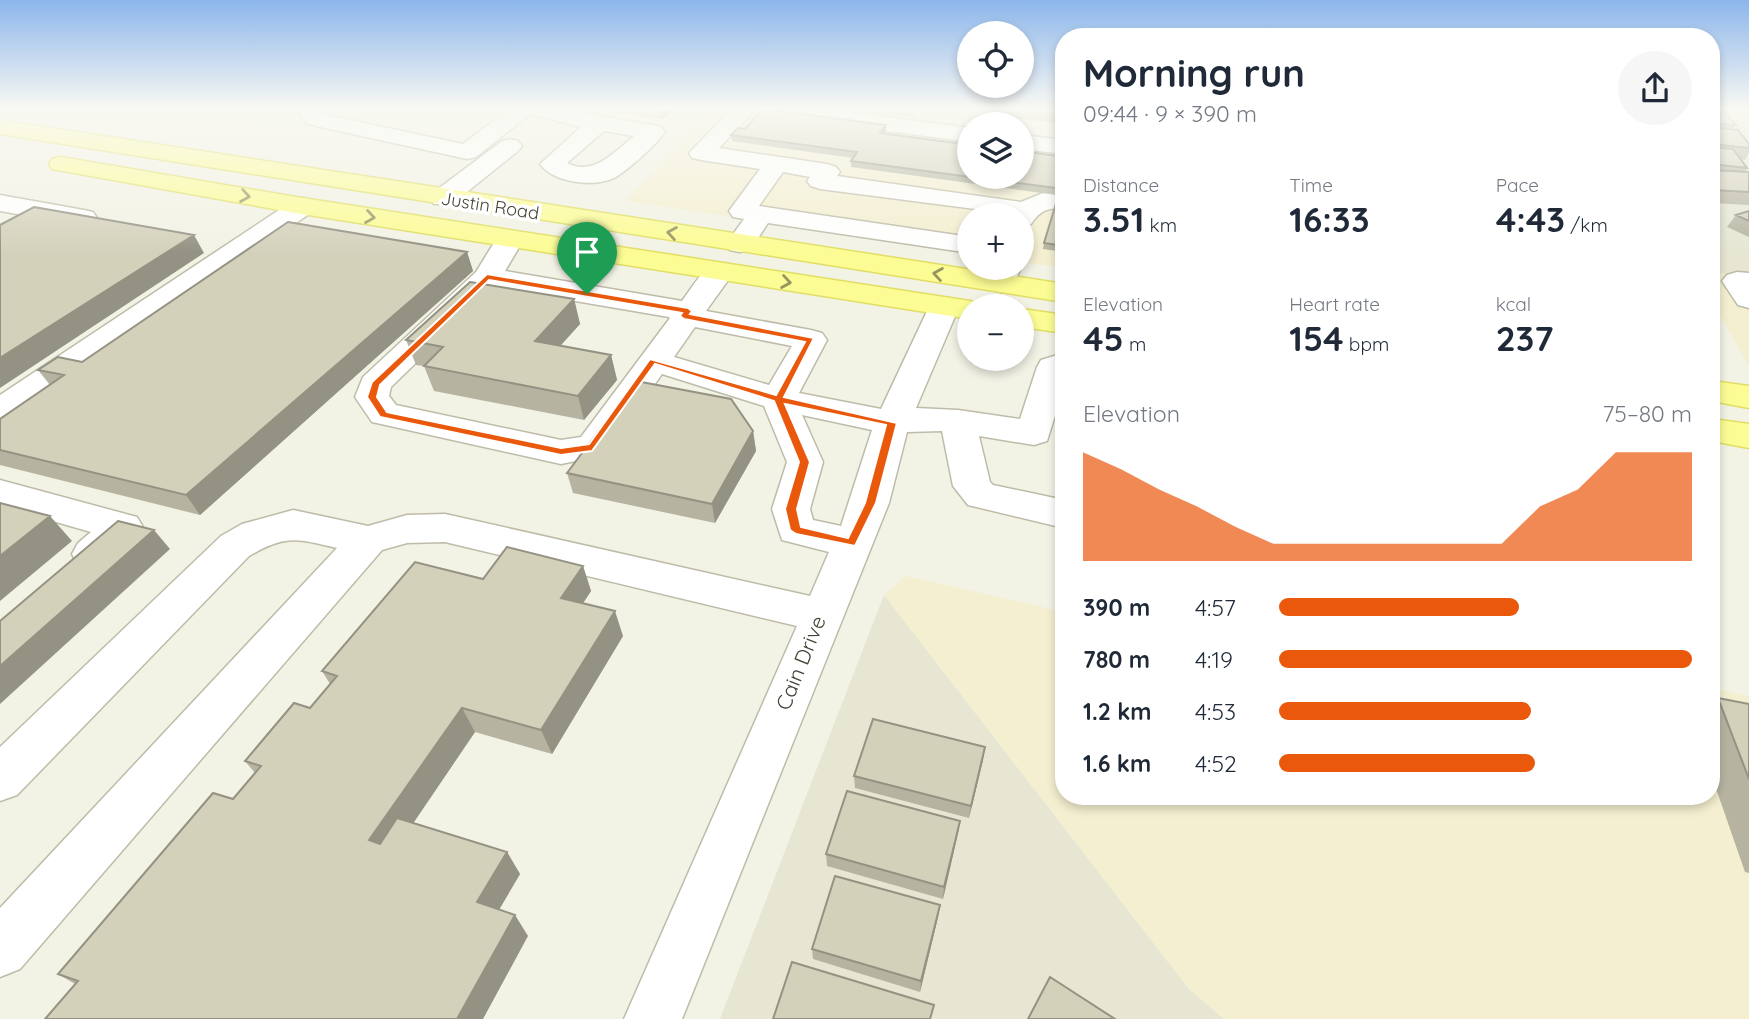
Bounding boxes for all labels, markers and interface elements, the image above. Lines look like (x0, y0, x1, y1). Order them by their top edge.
map controls (957, 21, 1034, 371)
button: locate (957, 21, 1034, 98)
text: Morning run (1083, 49, 1305, 97)
button: share (1618, 51, 1692, 125)
text: 09:44 · 9 × 390 m (1083, 99, 1257, 128)
button: layers (957, 112, 1034, 189)
text: Distance (1083, 173, 1159, 197)
text: Time (1289, 173, 1333, 197)
text: Pace (1496, 173, 1539, 197)
street label: Justin Road (439, 186, 541, 225)
one-way arrow (240, 188, 251, 203)
text: 3.51 (1083, 197, 1144, 241)
text: 16:33 (1289, 197, 1369, 241)
text: 4:43 (1496, 197, 1565, 241)
button: + (957, 203, 1034, 280)
one-way arrow (364, 209, 376, 224)
text: km (1144, 213, 1177, 237)
text: /km (1565, 213, 1608, 237)
pin (557, 222, 617, 294)
one-way arrow (666, 226, 678, 241)
icon: arrive (568, 233, 606, 271)
one-way arrow (932, 267, 944, 282)
one-way arrow (780, 275, 792, 290)
text: Elevation (1083, 292, 1163, 316)
text: Heart rate (1289, 292, 1380, 316)
text: kcal (1496, 292, 1531, 316)
button: − (957, 294, 1034, 371)
text: 45 (1083, 316, 1124, 360)
text: 154 (1289, 316, 1344, 360)
text: 237 (1496, 316, 1554, 360)
text: m (1124, 332, 1146, 356)
text: bpm (1344, 332, 1389, 356)
text: Elevation (1083, 399, 1180, 428)
text: 75–80 m (1603, 399, 1692, 428)
text: 390 m (1083, 593, 1150, 622)
text: 4:57 (1195, 593, 1236, 622)
street label: Cain Drive (769, 612, 831, 714)
text: 780 m (1083, 645, 1150, 674)
text: 4:19 (1195, 645, 1233, 674)
text: 1.2 km (1083, 697, 1152, 726)
text: 4:53 (1195, 697, 1236, 726)
text: 1.6 km (1083, 749, 1151, 778)
text: 4:52 (1195, 749, 1237, 778)

